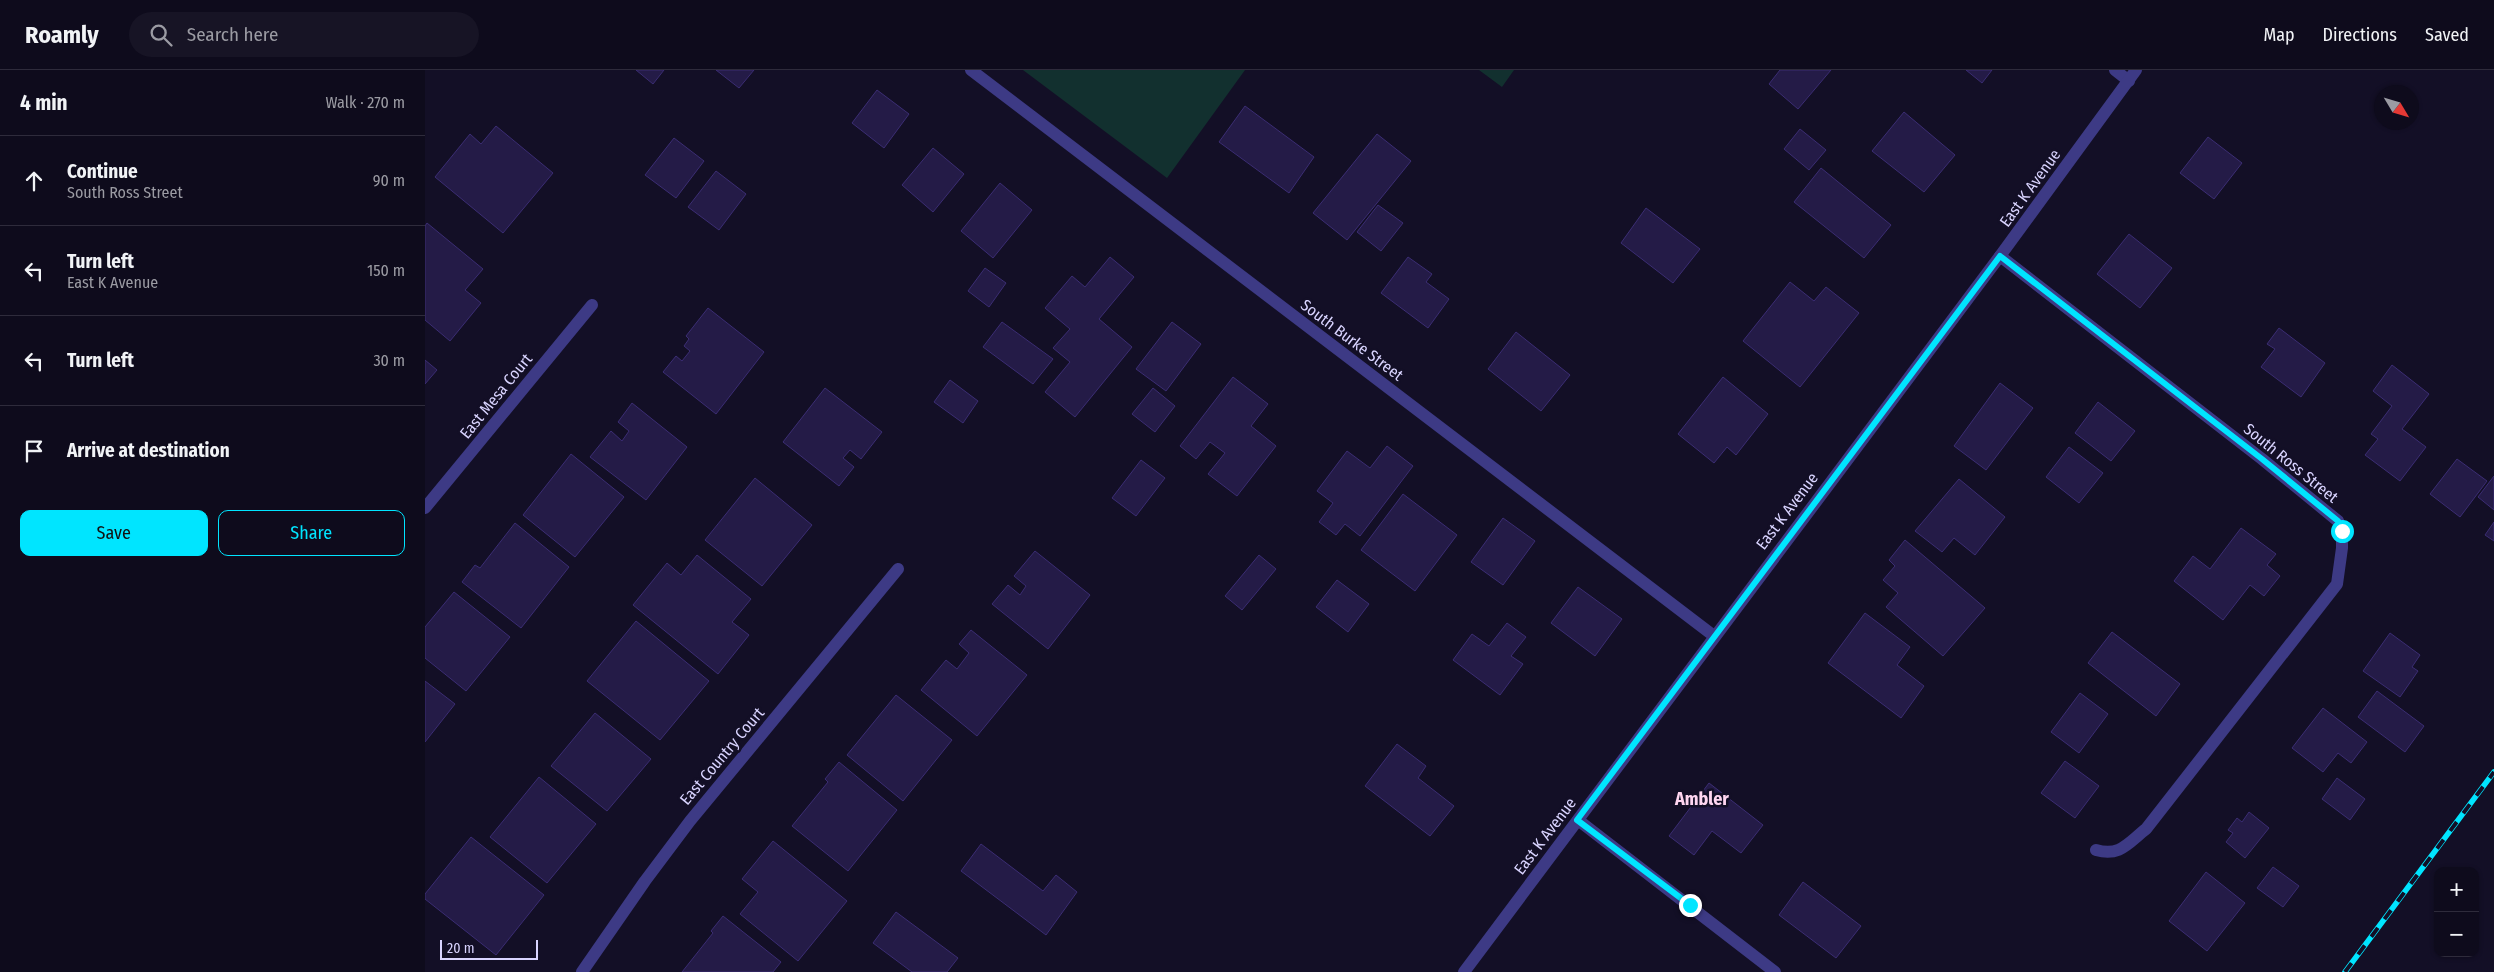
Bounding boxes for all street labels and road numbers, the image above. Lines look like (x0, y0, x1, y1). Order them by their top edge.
street label: East K Avenue (1996, 145, 2065, 230)
street label: South Burke Street (1297, 295, 1408, 385)
street label: East Mesa Court (456, 349, 537, 442)
street label: South Ross Street (2240, 419, 2343, 507)
street label: East K Avenue (1752, 469, 1822, 553)
street label: East Country Court (676, 703, 769, 808)
street label: East K Avenue (1510, 794, 1580, 878)

